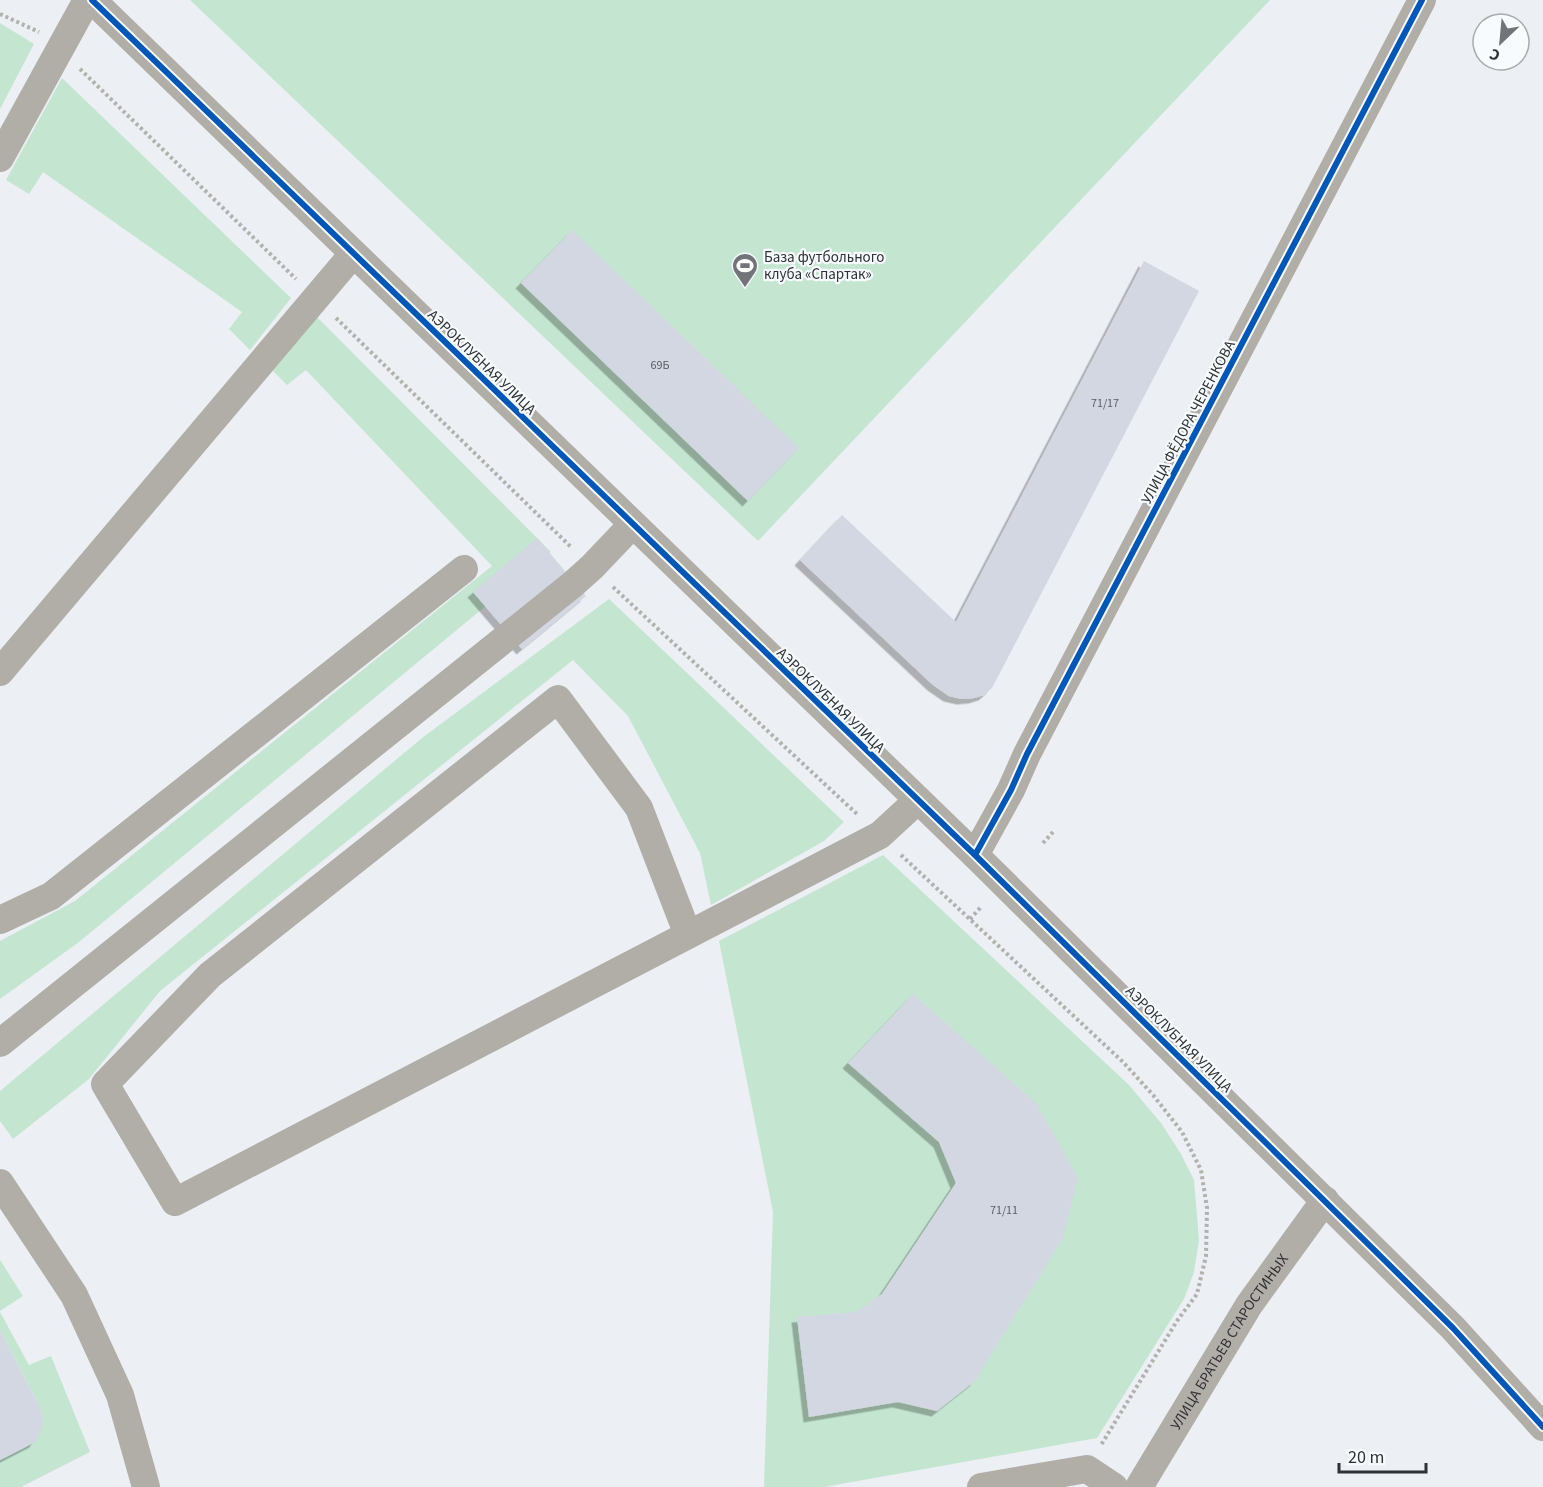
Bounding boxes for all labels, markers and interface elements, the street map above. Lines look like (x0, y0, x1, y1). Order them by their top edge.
north arrow (1471, 12, 1531, 72)
text: С (1486, 43, 1504, 67)
place label: База футбольного клуба «Спартак» (764, 247, 884, 285)
sports icon: База футбольного клуба «Спартак» (730, 251, 760, 289)
street label: АЭРОКЛУБНАЯ УЛИЦА (423, 305, 541, 420)
street label: УЛИЦА ФЁДОРА ЧЕРЕНКОВА (1136, 336, 1241, 508)
house number: 69Б (651, 357, 669, 374)
house number: 71/17 (1091, 395, 1119, 412)
street label: АЭРОКЛУБНАЯ УЛИЦА (772, 643, 890, 758)
street label: АЭРОКЛУБНАЯ УЛИЦА (1120, 981, 1237, 1098)
house number: 71/11 (990, 1202, 1018, 1219)
street label: УЛИЦА БРАТЬЕВ СТАРОСТИНЫХ (1166, 1249, 1294, 1434)
scale bar (1339, 1436, 1426, 1474)
text: 20 m (1348, 1445, 1384, 1470)

